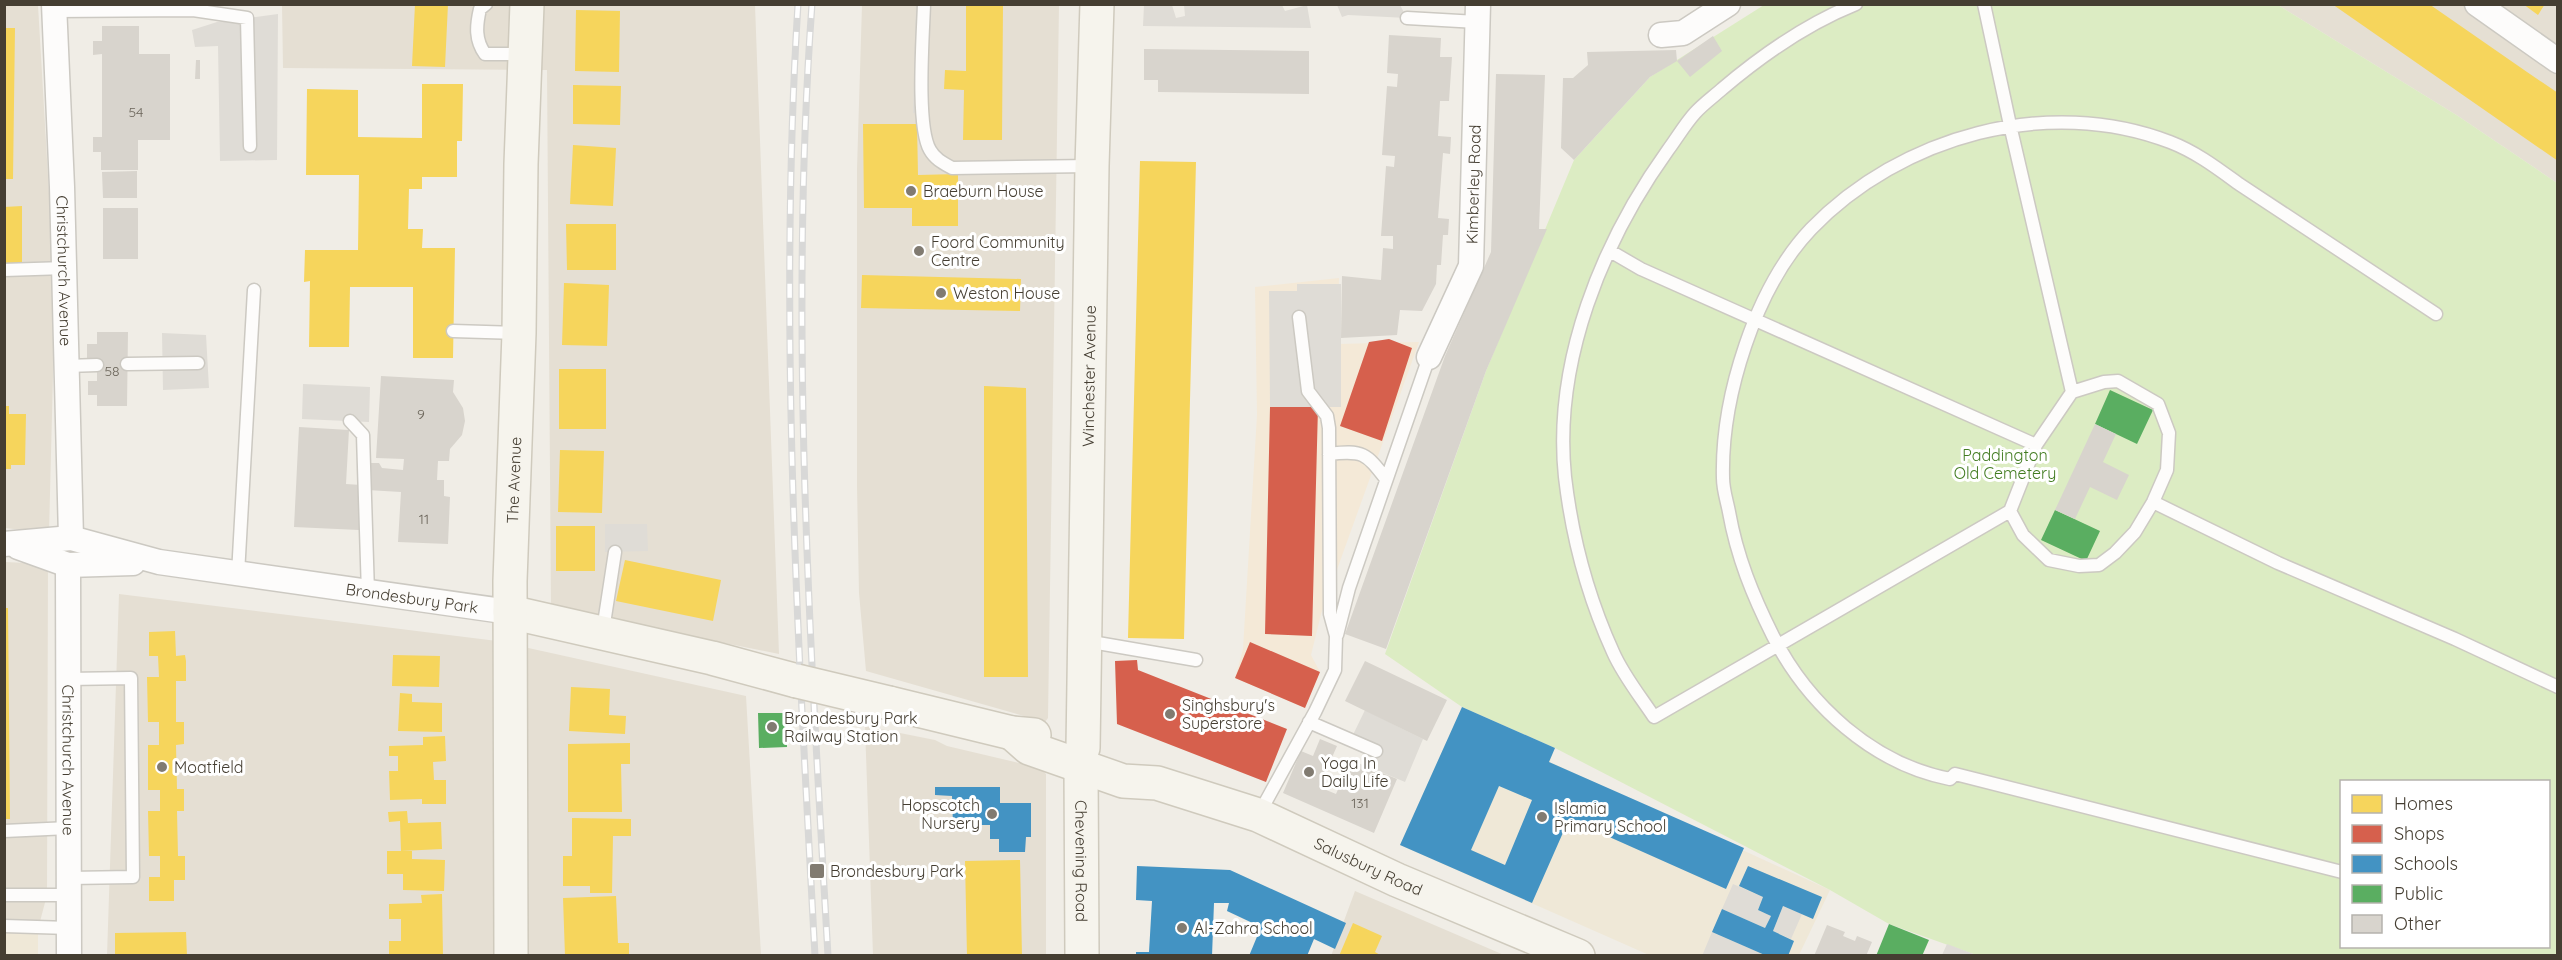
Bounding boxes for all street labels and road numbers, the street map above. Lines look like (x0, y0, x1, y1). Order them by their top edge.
street label: Kimberley Road (1462, 124, 1485, 244)
street label: Christchurch Avenue (52, 195, 76, 346)
street label: Winchester Avenue (1078, 305, 1100, 447)
street label: The Avenue (502, 436, 525, 524)
street label: Brondesbury Park (344, 579, 480, 617)
street label: Christchurch Avenue (58, 685, 79, 835)
street label: Chevening Road (1071, 800, 1092, 922)
street label: Salusbury Road (1311, 833, 1426, 900)

